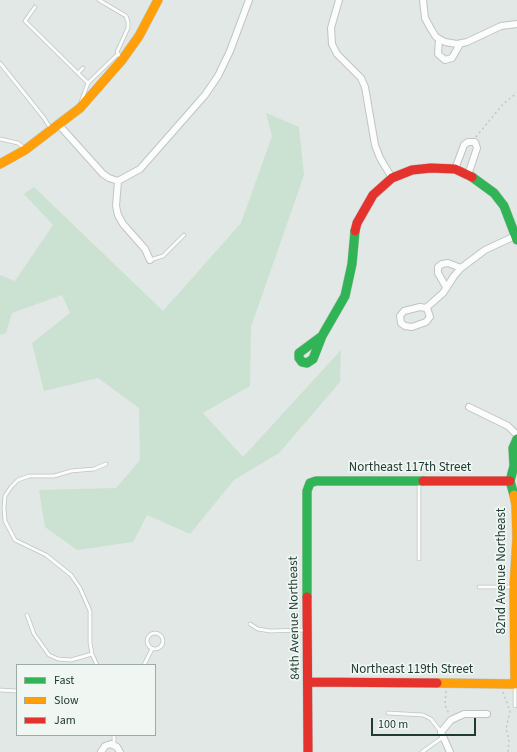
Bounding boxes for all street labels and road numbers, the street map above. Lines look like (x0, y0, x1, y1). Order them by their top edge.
street label: Northeast 117th Street (349, 460, 471, 476)
street label: 82nd Avenue Northeast (494, 508, 510, 634)
street label: 84th Avenue Northeast (286, 556, 304, 680)
street label: Northeast 119th Street (351, 662, 473, 678)

